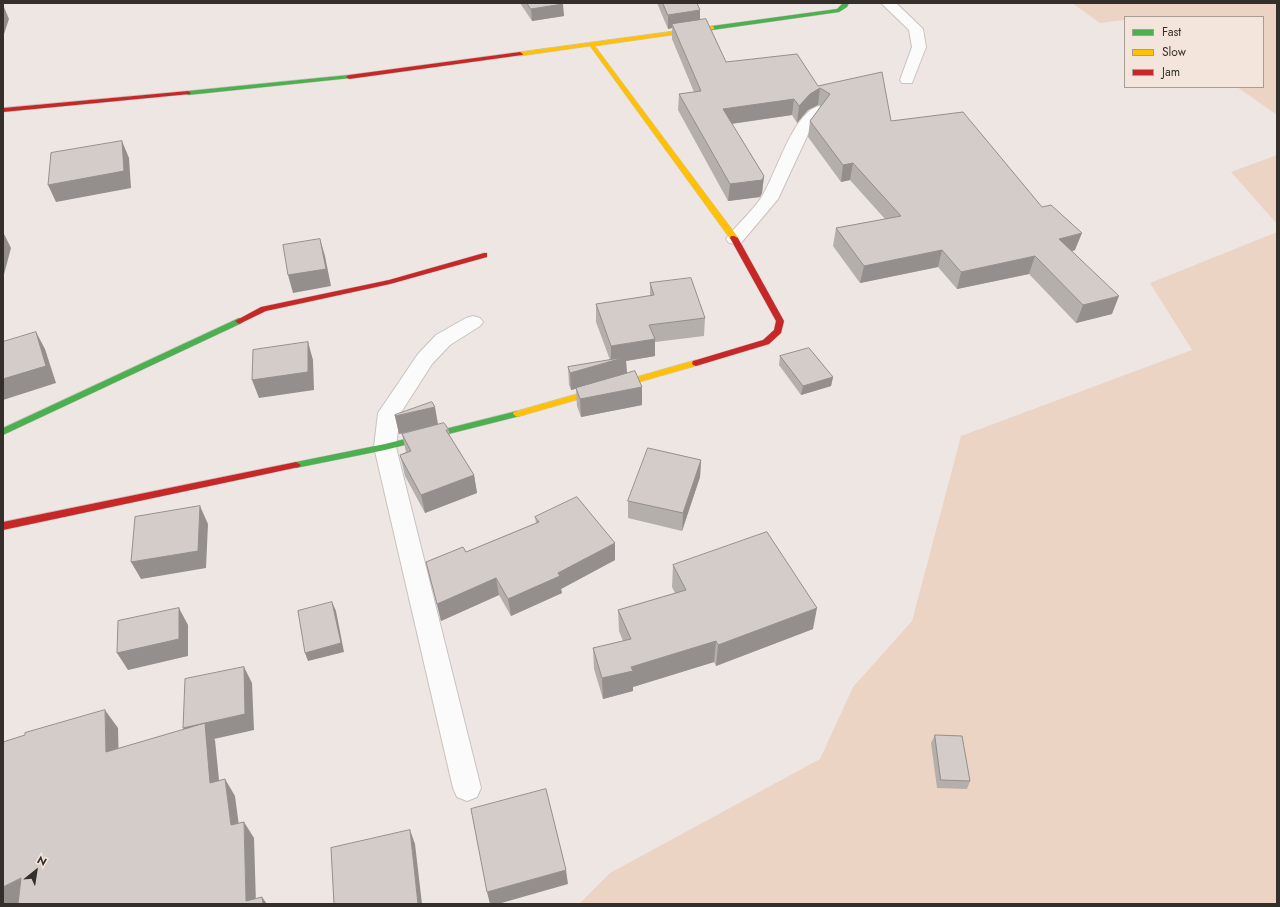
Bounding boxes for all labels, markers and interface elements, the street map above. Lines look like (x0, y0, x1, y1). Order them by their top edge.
legend (1124, 16, 1264, 88)
text: Fast (1162, 23, 1181, 41)
text: Slow (1162, 43, 1186, 61)
text: Jam (1162, 63, 1180, 81)
north arrow (16, 851, 56, 891)
text: N (34, 851, 50, 870)

